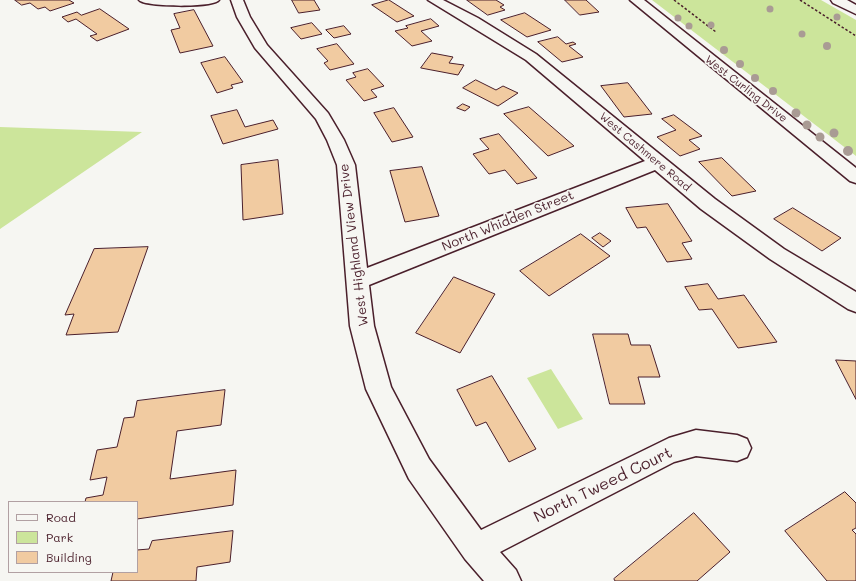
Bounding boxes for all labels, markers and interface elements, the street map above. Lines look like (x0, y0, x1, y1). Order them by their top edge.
street label: West Curling Drive (702, 53, 790, 125)
street label: West Cashmere Road (597, 110, 693, 194)
street label: West Highland View Drive (336, 163, 372, 327)
street label: North Whidden Street (440, 187, 576, 255)
street label: North Tweed Court (531, 443, 675, 527)
legend (8, 501, 138, 573)
text: Road (46, 509, 76, 525)
text: Park (46, 529, 73, 545)
text: Building (46, 549, 92, 565)

